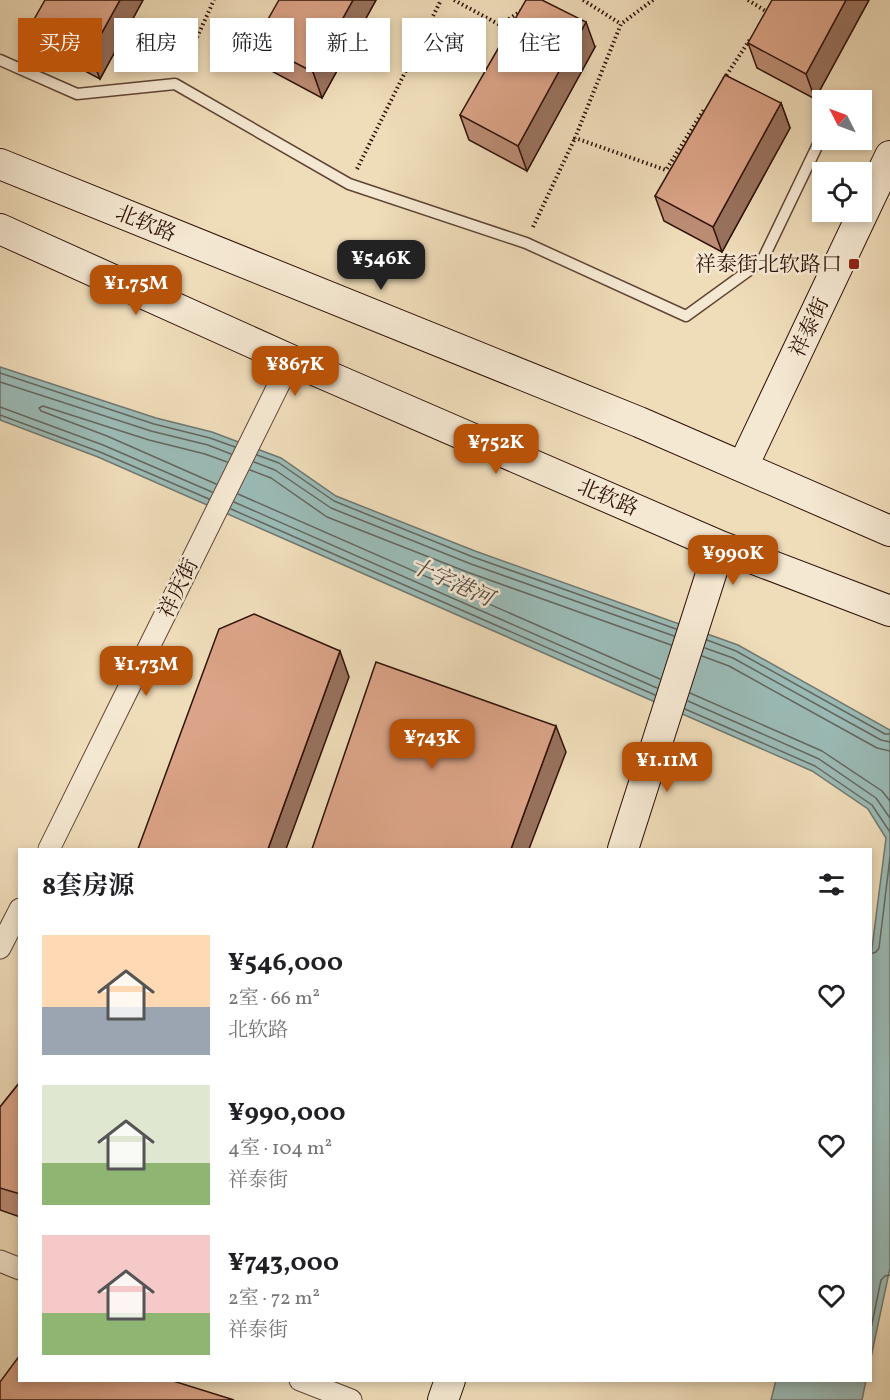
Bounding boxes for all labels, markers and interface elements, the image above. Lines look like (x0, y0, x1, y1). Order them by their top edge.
chip: 买房 (18, 18, 102, 72)
chip: 租房 (114, 18, 198, 72)
chip: 筛选 (210, 18, 294, 72)
chip: 新上 (306, 18, 390, 72)
chip: 公寓 (402, 18, 486, 72)
chip: 住宅 (498, 18, 582, 72)
north arrow (812, 90, 872, 150)
map controls (812, 90, 872, 222)
button: locate (812, 162, 872, 222)
street label: 北软路 (111, 199, 180, 250)
pin: ¥546K (339, 240, 423, 291)
text: ¥546K (351, 245, 411, 273)
place label: 祥泰街北软路口 (695, 251, 842, 280)
marker: 祥泰街北软路口 (847, 257, 861, 271)
pin: ¥1.75M (87, 265, 185, 316)
text: ¥1.75M (104, 270, 168, 298)
street label: 祥泰街 (784, 293, 837, 362)
pin: ¥867K (253, 346, 337, 397)
text: ¥867K (266, 351, 324, 379)
pin: ¥752K (454, 424, 538, 475)
text: ¥752K (468, 429, 524, 457)
street label: 北软路 (573, 473, 642, 524)
pin: ¥990K (691, 535, 775, 586)
text: ¥990K (702, 540, 764, 568)
water label: 十字港河 (404, 551, 501, 617)
street label: 祥庆街 (153, 554, 206, 623)
pin: ¥1.73M (97, 646, 195, 697)
text: ¥1.73M (114, 651, 178, 679)
pin: ¥743K (390, 719, 474, 770)
text: ¥743K (404, 724, 460, 752)
pin: ¥1.11M (618, 742, 716, 793)
text: ¥1.11M (636, 747, 698, 775)
icon: filters (815, 868, 848, 901)
text: 8套房源 (42, 869, 134, 905)
text: ¥546,000 (228, 945, 343, 981)
icon: home (90, 959, 162, 1031)
icon: heart (815, 979, 848, 1012)
text: 2室 · 66 m² (228, 985, 320, 1013)
text: 北软路 (228, 1017, 288, 1045)
text: ¥990,000 (228, 1095, 346, 1131)
icon: home (90, 1109, 162, 1181)
icon: heart (815, 1129, 848, 1162)
text: 4室 · 104 m² (228, 1135, 332, 1163)
text: 祥泰街 (228, 1167, 288, 1195)
text: ¥743,000 (228, 1245, 339, 1281)
icon: home (90, 1259, 162, 1331)
icon: heart (815, 1279, 848, 1312)
text: 2室 · 72 m² (228, 1285, 320, 1313)
text: 祥泰街 (228, 1317, 288, 1345)

